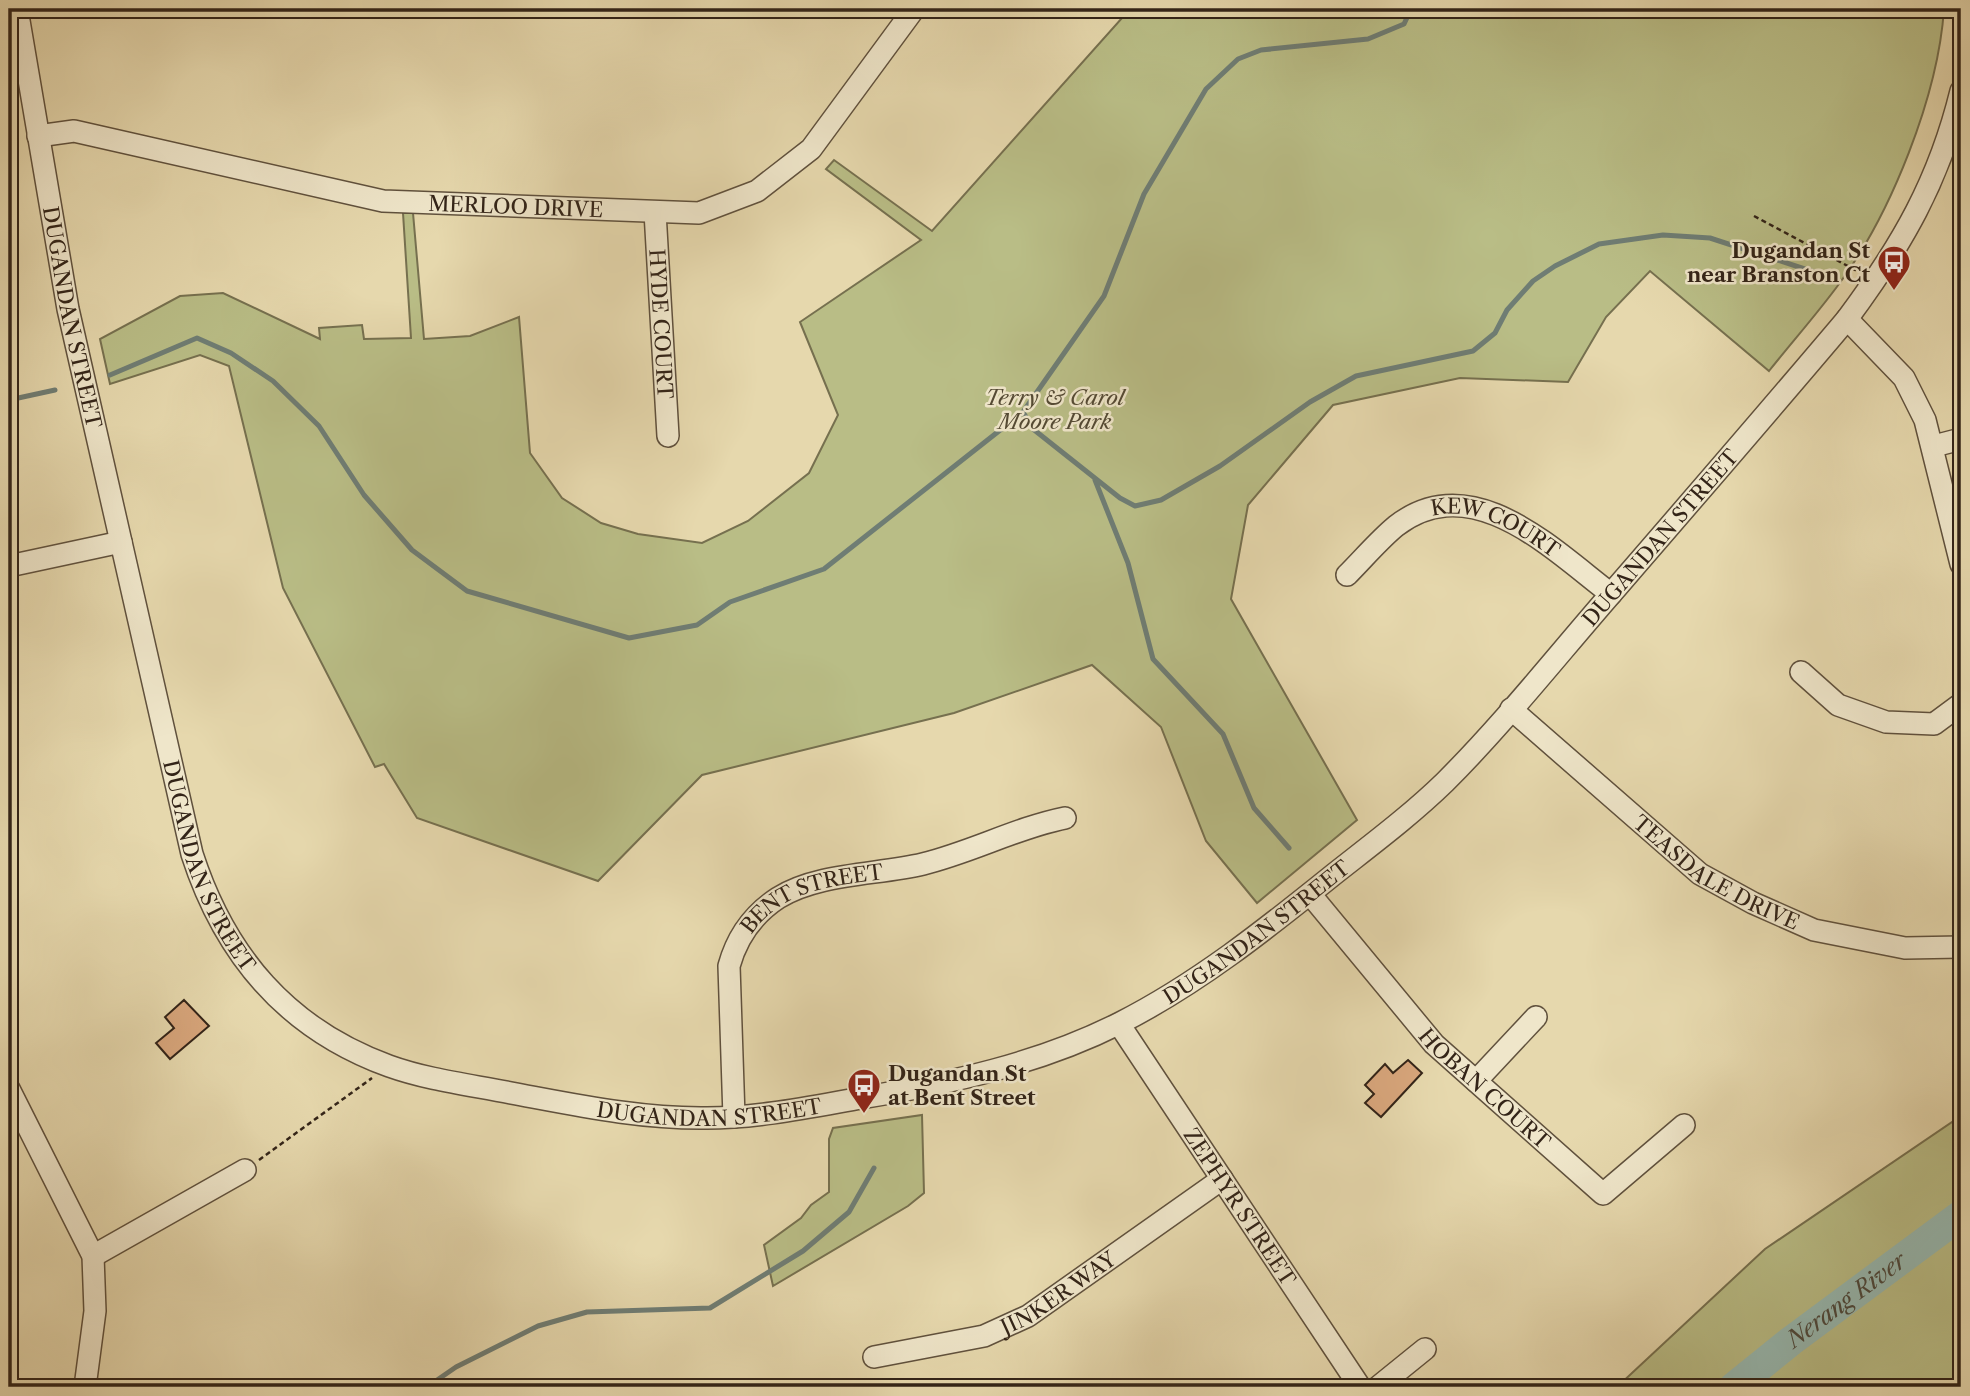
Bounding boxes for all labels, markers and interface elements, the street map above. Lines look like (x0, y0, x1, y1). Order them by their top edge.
street label: MERLOO DRIVE (428, 190, 604, 222)
street label: DUGANDAN STREET (38, 204, 107, 431)
place label: Dugandan St near Branston Ct (1687, 238, 1871, 287)
bus stop icon: Dugandan St near Branston Ct (1875, 243, 1913, 292)
street label: HYDE COURT (645, 248, 678, 400)
park label: Terry & Carol Moore Park (985, 385, 1127, 434)
street label: DUGANDAN STREET (1577, 444, 1743, 631)
street label: KEW COURT (1429, 493, 1565, 562)
street label: DUGANDAN STREET (158, 758, 261, 976)
street label: TEASDALE DRIVE (1629, 809, 1803, 935)
street label: DUGANDAN STREET (1158, 855, 1354, 1009)
street label: BENT STREET (735, 859, 885, 938)
street label: HOBAN COURT (1414, 1023, 1556, 1154)
place label: Dugandan St at Bent Street (888, 1061, 1036, 1110)
bus stop icon: Dugandan St at Bent Street (845, 1066, 883, 1115)
street label: DUGANDAN STREET (595, 1093, 824, 1131)
street label: ZEPHYR STREET (1179, 1123, 1302, 1290)
street label: JINKER WAY (994, 1245, 1121, 1341)
water label: Nerang River (1779, 1246, 1913, 1355)

